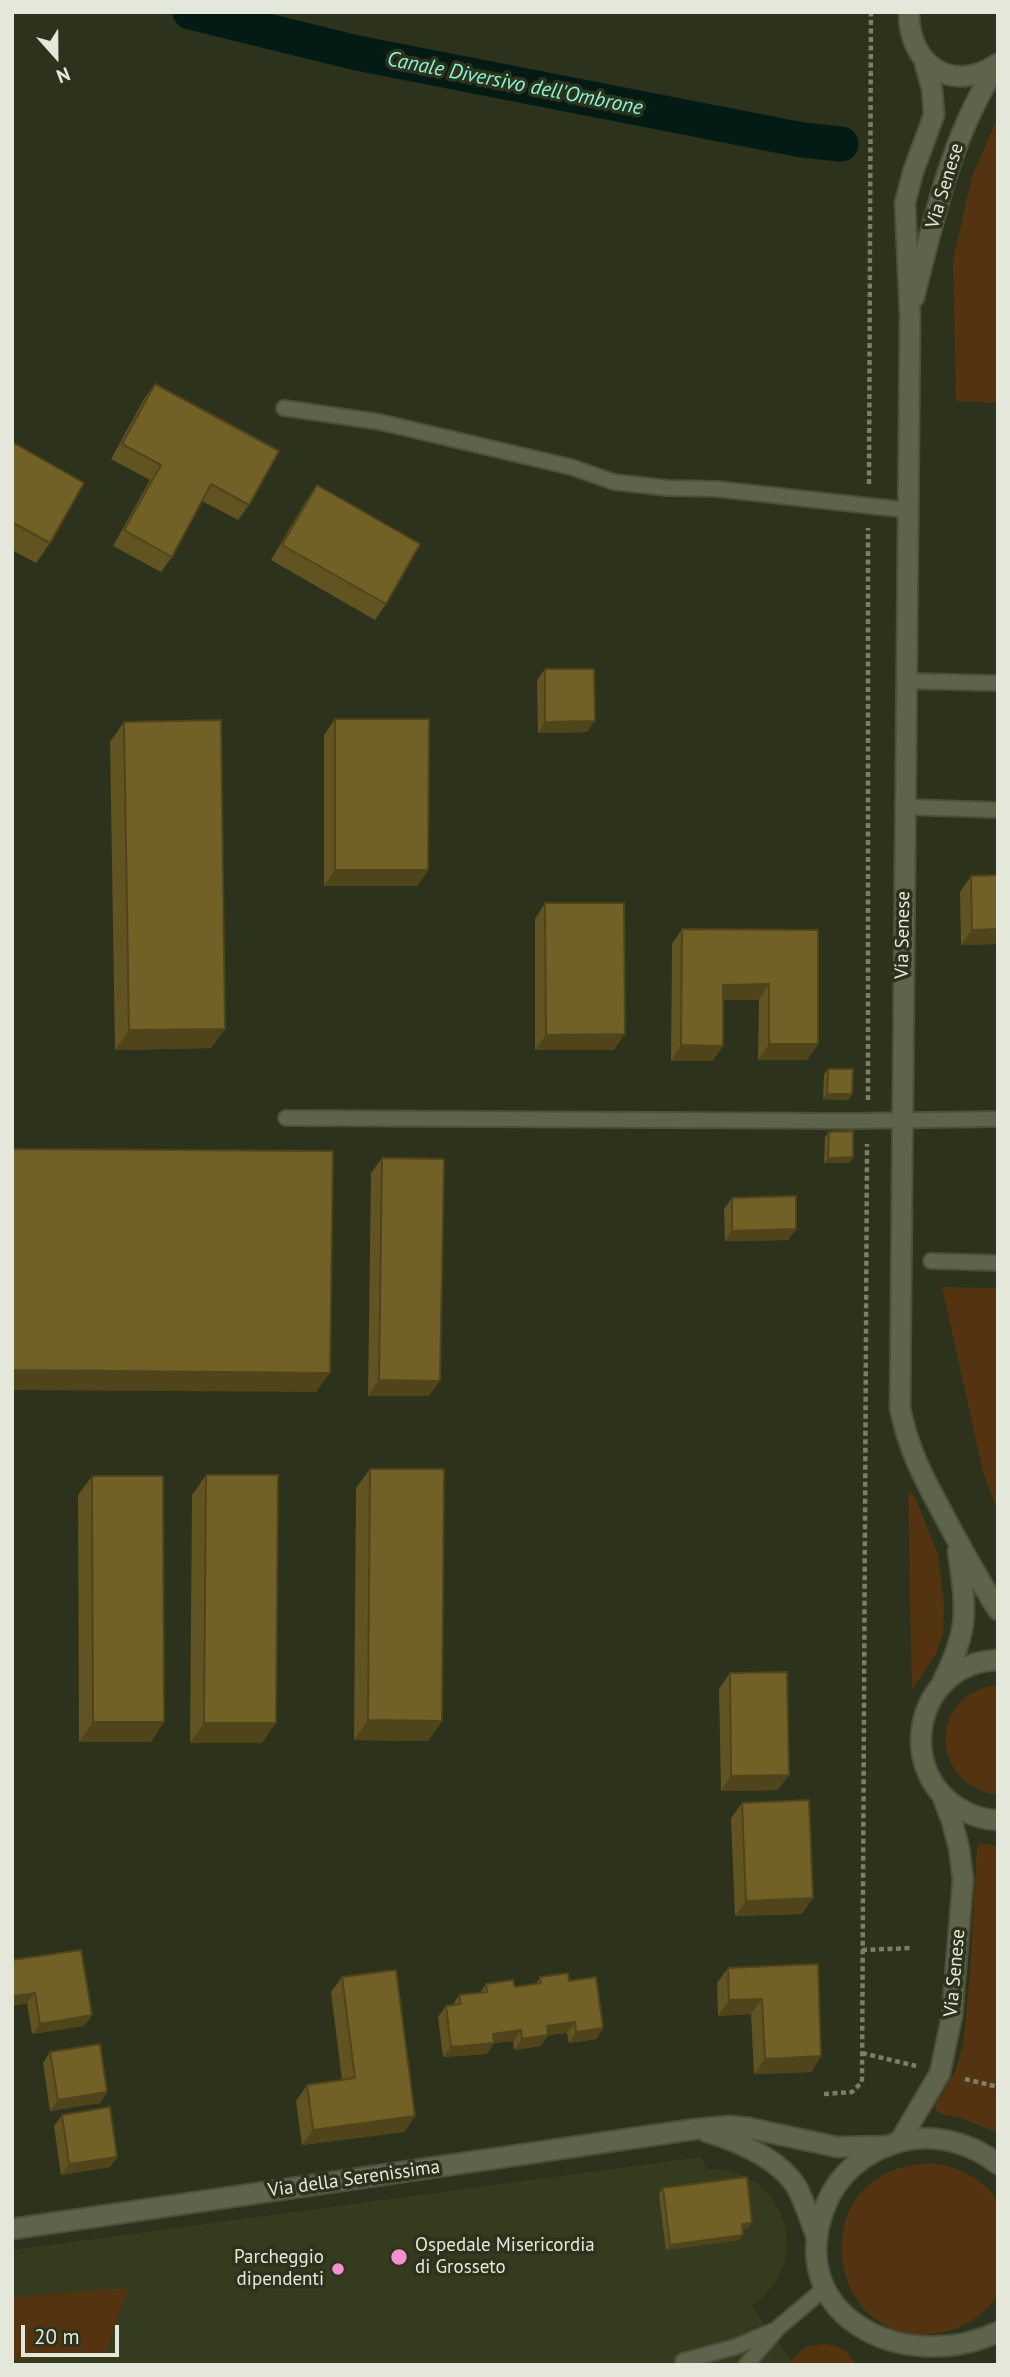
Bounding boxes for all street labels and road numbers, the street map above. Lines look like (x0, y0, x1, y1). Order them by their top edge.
street label: Via Senese (921, 141, 969, 231)
street label: Via Senese (891, 891, 915, 979)
street label: Via Senese (940, 1928, 970, 2018)
street label: Via della Serenissima (267, 2156, 441, 2202)

